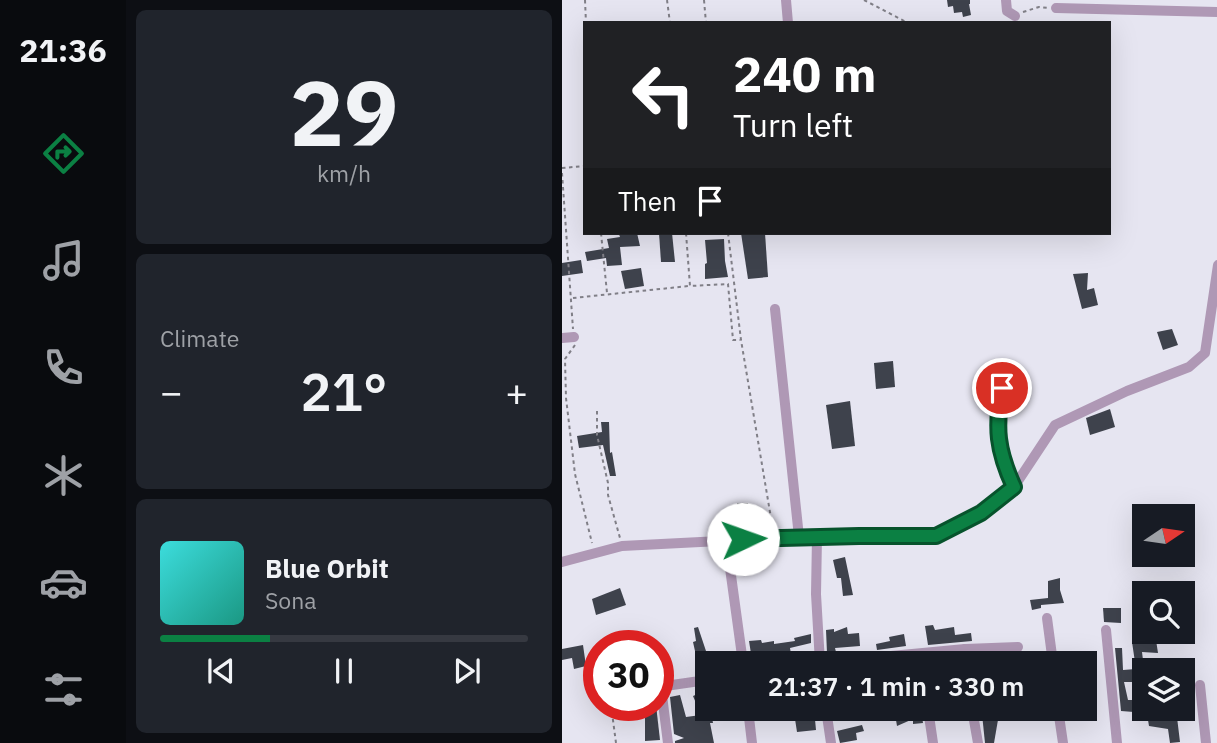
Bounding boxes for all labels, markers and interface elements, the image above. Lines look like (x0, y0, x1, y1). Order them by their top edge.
text: 21:36 (19, 29, 107, 71)
text: 240 m (733, 42, 877, 105)
icon: left (618, 49, 709, 140)
text: 29 (289, 53, 399, 171)
text: Turn left (733, 104, 853, 146)
icon: directions (39, 129, 88, 178)
text: km/h (317, 158, 371, 188)
icon: arrive (691, 182, 729, 220)
text: Then (618, 184, 677, 218)
icon: music (39, 236, 88, 285)
text: Climate (160, 323, 239, 353)
icon: phone (39, 343, 88, 392)
text: 21° (301, 358, 387, 425)
pin (972, 358, 1032, 418)
text: − (160, 367, 183, 416)
text: + (505, 367, 528, 416)
icon: arrive (983, 369, 1021, 407)
icon: climate (39, 451, 88, 500)
position arrow (706, 502, 780, 576)
north arrow (1132, 504, 1196, 567)
map controls (1132, 504, 1195, 721)
text: Blue Orbit (265, 551, 389, 585)
icon: car (39, 558, 88, 607)
button: search (1132, 581, 1195, 644)
text: Sona (265, 585, 317, 615)
speed limit sign: 30 (583, 630, 674, 721)
icon: previous (202, 652, 240, 690)
icon: pause (325, 652, 363, 690)
icon: next (448, 652, 486, 690)
button: layers (1132, 658, 1195, 721)
icon: filters (39, 665, 88, 714)
text: 21:37 · 1 min · 330 m (768, 669, 1024, 703)

